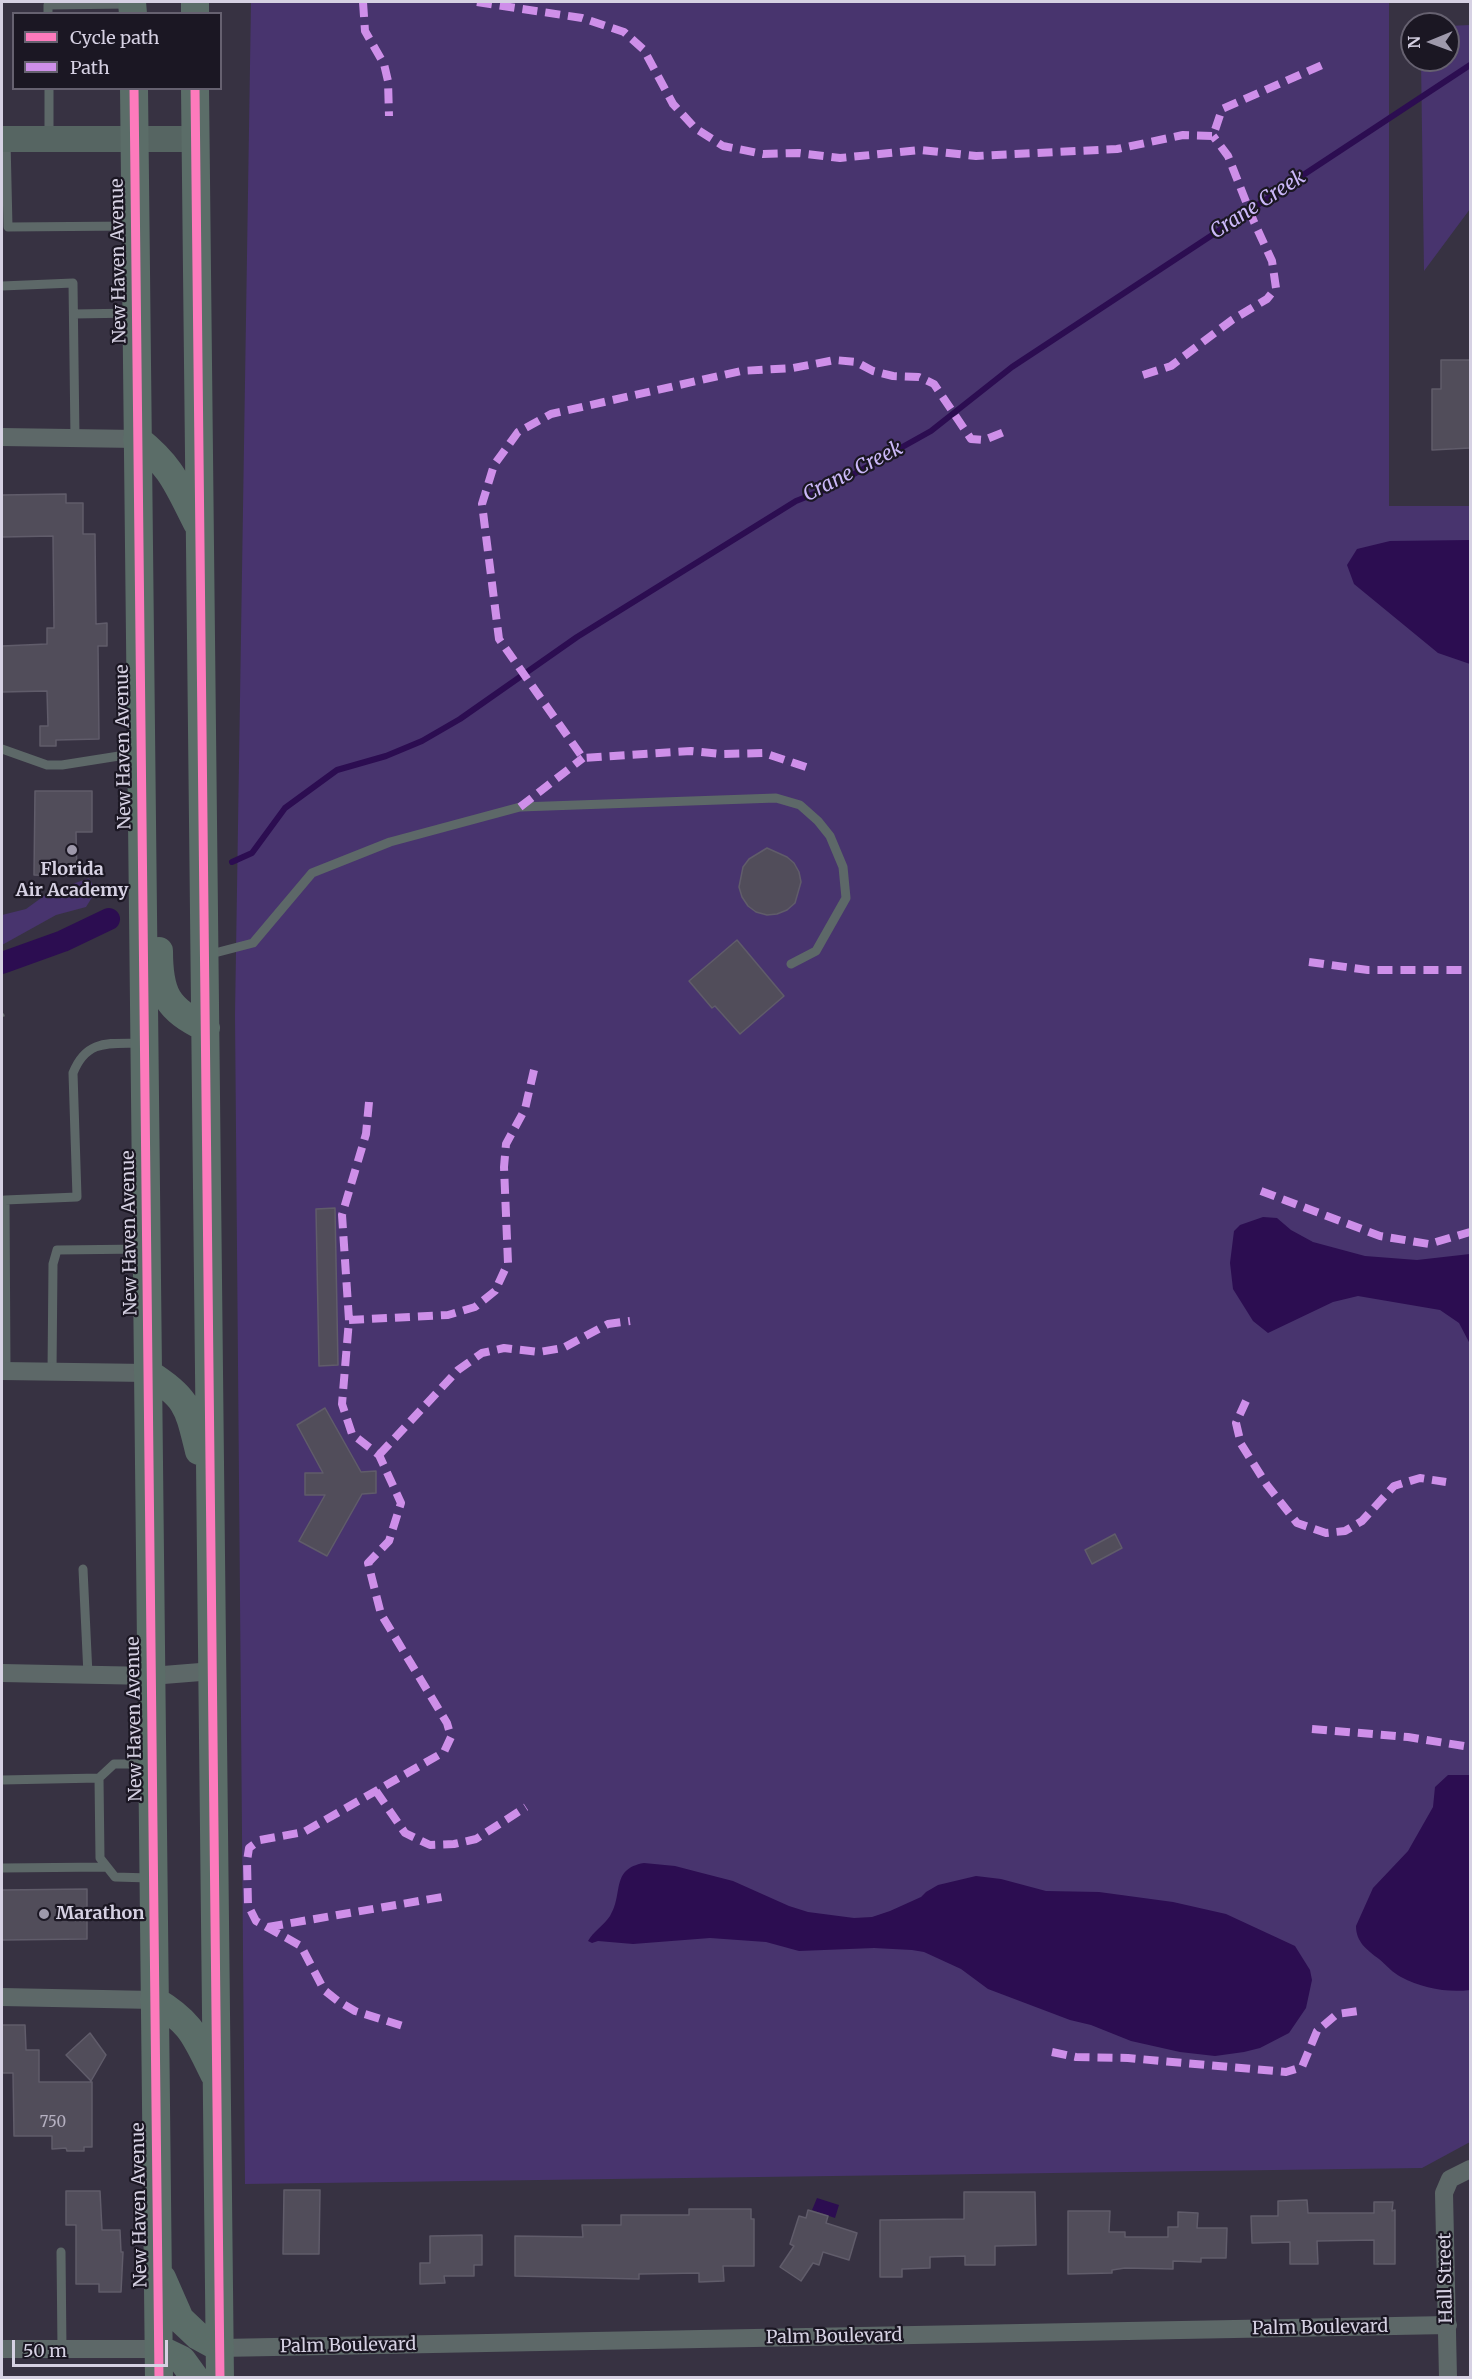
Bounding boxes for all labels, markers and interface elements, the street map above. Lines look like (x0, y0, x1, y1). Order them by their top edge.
legend (12, 12, 222, 90)
north arrow (1400, 12, 1460, 72)
text: Cycle path (70, 26, 159, 49)
text: N (1404, 36, 1424, 49)
text: Path (70, 56, 110, 79)
water label: Crane Creek (1206, 165, 1310, 245)
street label: New Haven Avenue (107, 178, 131, 344)
water label: Crane Creek (799, 437, 907, 507)
street label: New Haven Avenue (112, 664, 136, 830)
marker: Florida Air Academy (65, 843, 79, 857)
place label: Florida Air Academy (16, 859, 128, 902)
street label: New Haven Avenue (118, 1150, 142, 1316)
street label: New Haven Avenue (123, 1636, 147, 1802)
place label: Marathon (56, 1903, 144, 1925)
marker: Marathon (37, 1907, 51, 1921)
house number: 750 (40, 2114, 66, 2132)
street label: New Haven Avenue (128, 2122, 152, 2288)
street label: Hall Street (1434, 2232, 1458, 2324)
street label: Palm Boulevard (1252, 2316, 1388, 2340)
street label: Palm Boulevard (766, 2325, 902, 2349)
scale bar (15, 2328, 171, 2366)
street label: Palm Boulevard (280, 2334, 416, 2358)
text: 50 m (23, 2339, 67, 2362)

